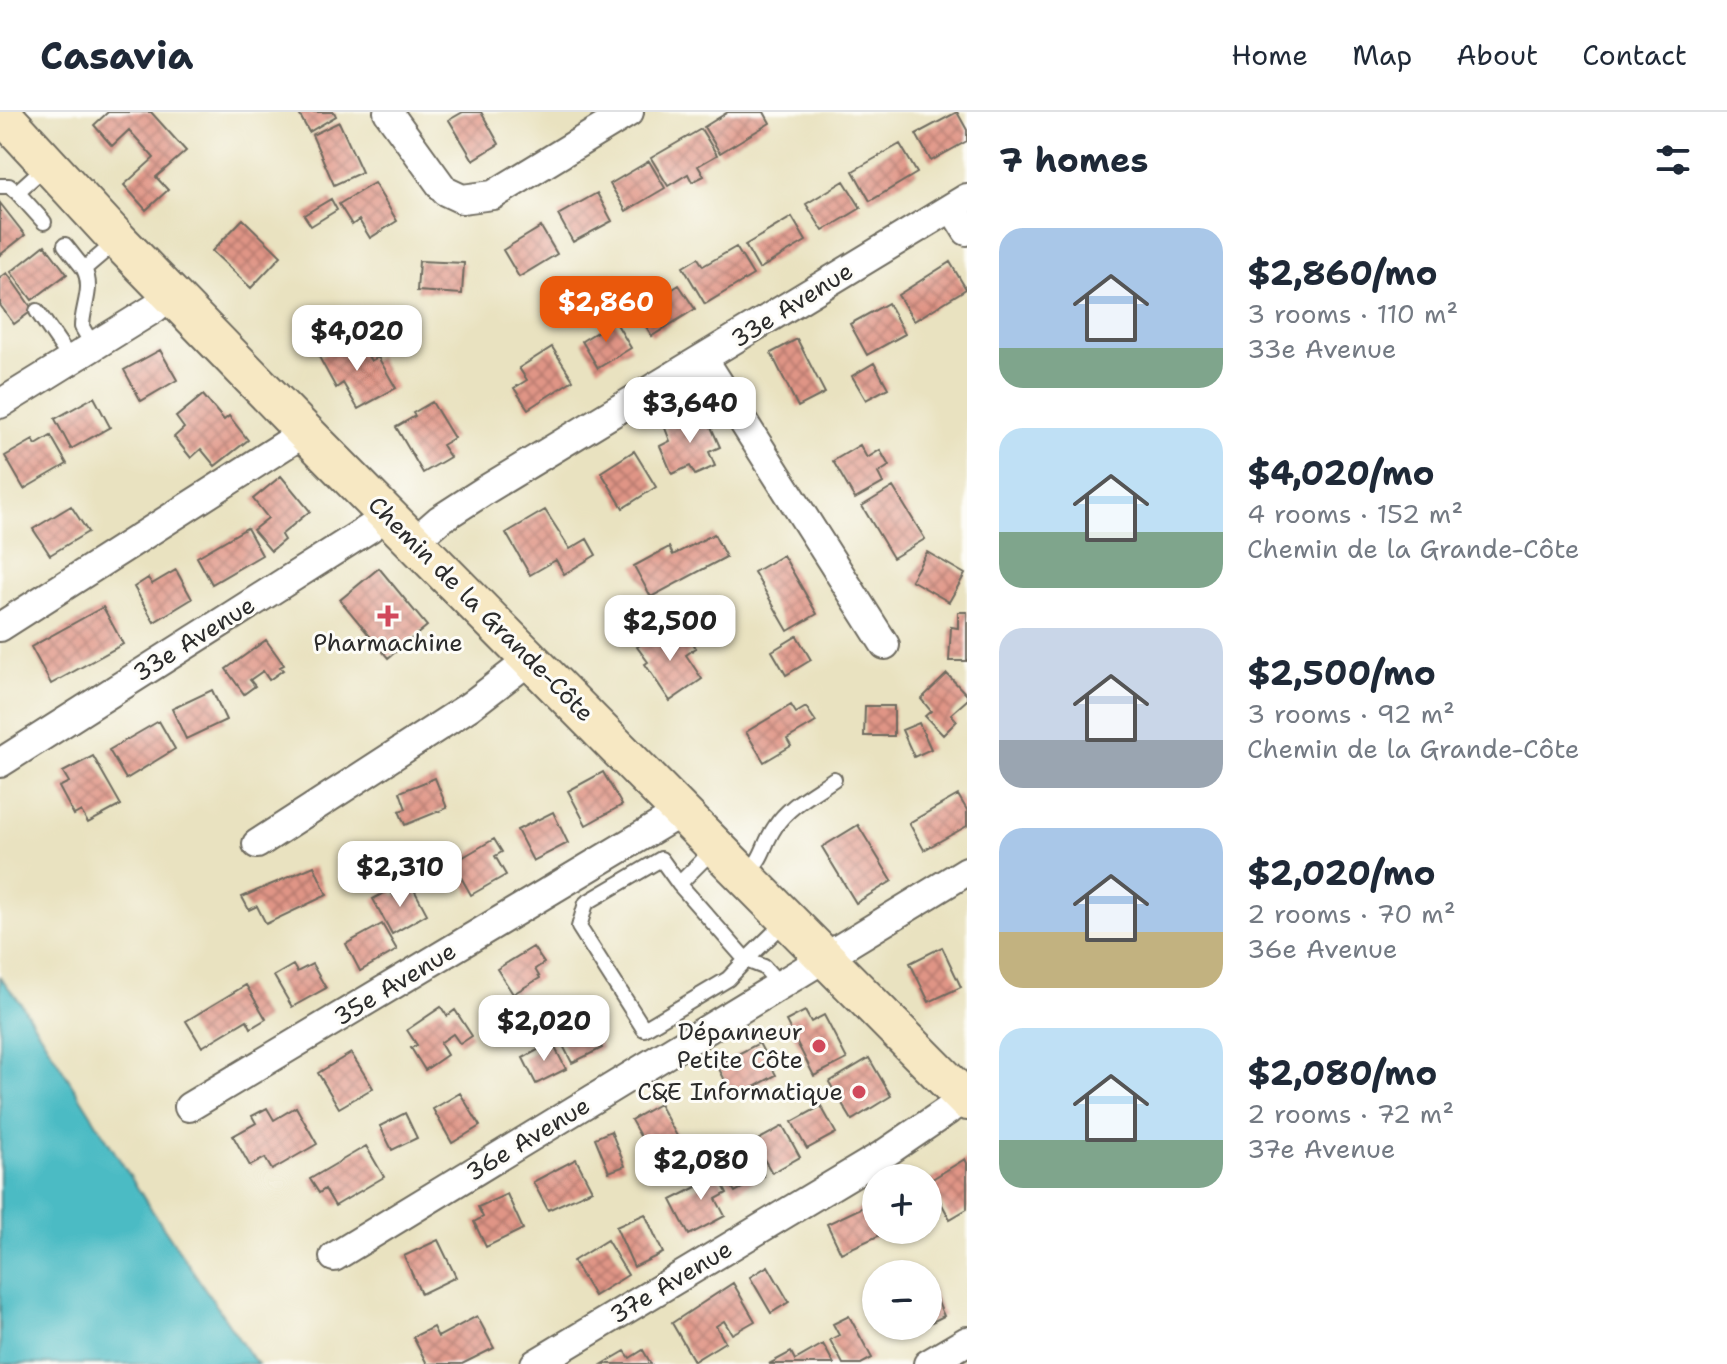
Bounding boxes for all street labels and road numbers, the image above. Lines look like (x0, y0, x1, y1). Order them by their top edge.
street label: 33e Avenue (725, 255, 859, 355)
street label: Chemin de la Grande-Côte (361, 489, 601, 729)
street label: 33e Avenue (127, 589, 261, 689)
street label: 35e Avenue (328, 935, 462, 1033)
street label: 36e Avenue (460, 1089, 596, 1189)
street label: 37e Avenue (604, 1233, 738, 1331)

